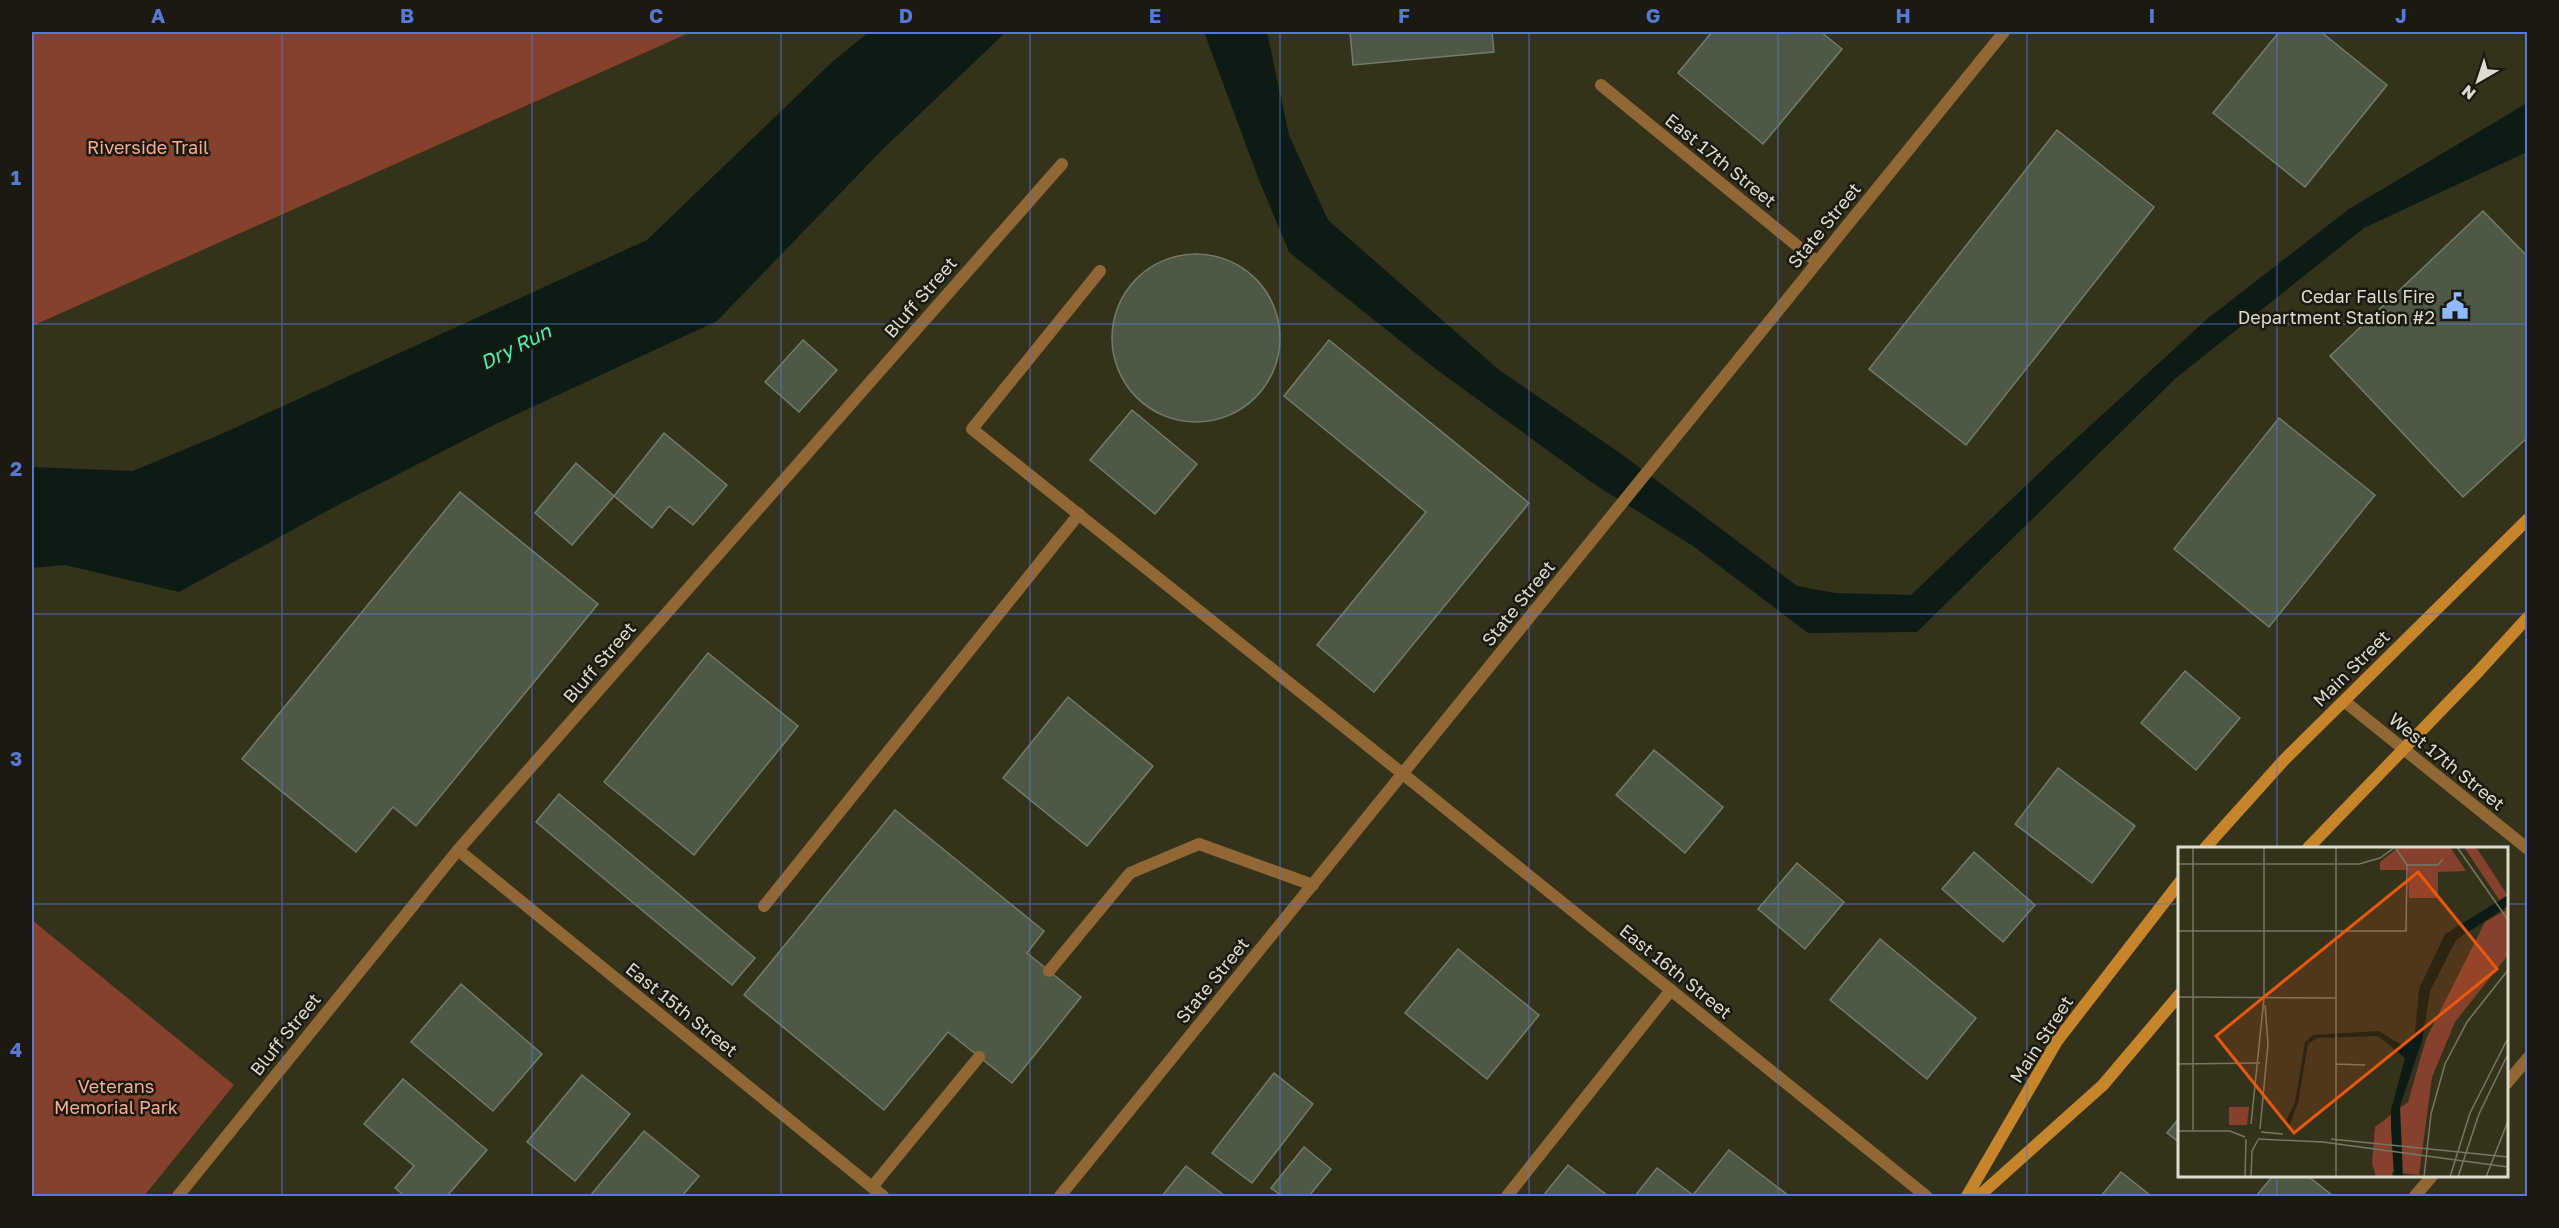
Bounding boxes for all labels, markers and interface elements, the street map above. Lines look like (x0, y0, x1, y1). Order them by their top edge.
text: A (151, 3, 165, 27)
text: B (400, 3, 414, 27)
text: C (649, 3, 663, 27)
text: D (899, 3, 913, 27)
text: E (1149, 3, 1161, 27)
text: F (1398, 3, 1410, 27)
text: G (1646, 3, 1660, 27)
text: H (1895, 3, 1911, 27)
text: I (2149, 3, 2155, 27)
text: J (2395, 3, 2407, 27)
north arrow (2448, 51, 2508, 111)
text: N (2458, 81, 2480, 104)
street label: East 17th Street (1661, 108, 1781, 212)
park label: Riverside Trail (87, 136, 209, 158)
text: 1 (11, 165, 21, 189)
street label: State Street (1783, 178, 1865, 272)
street label: Bluff Street (879, 252, 961, 342)
place label: Cedar Falls Fire Department Station #2 (2238, 285, 2435, 328)
public building icon: Cedar Falls Fire Department Station #2 (2440, 291, 2470, 321)
water label: Dry Run (476, 318, 555, 375)
text: 2 (10, 456, 22, 480)
street label: State Street (1477, 556, 1559, 650)
street label: Bluff Street (558, 617, 640, 707)
street label: Main Street (2308, 625, 2394, 711)
street label: West 17th Street (2385, 708, 2509, 814)
text: 3 (10, 746, 22, 770)
inset map (2178, 847, 2508, 1177)
street label: East 16th Street (1615, 919, 1737, 1023)
street label: State Street (1171, 933, 1253, 1027)
street label: East 15th Street (622, 957, 742, 1061)
street label: Bluff Street (245, 988, 325, 1080)
street label: Main Street (2005, 991, 2077, 1087)
text: 4 (10, 1037, 22, 1061)
park label: Veterans Memorial Park (54, 1075, 178, 1118)

